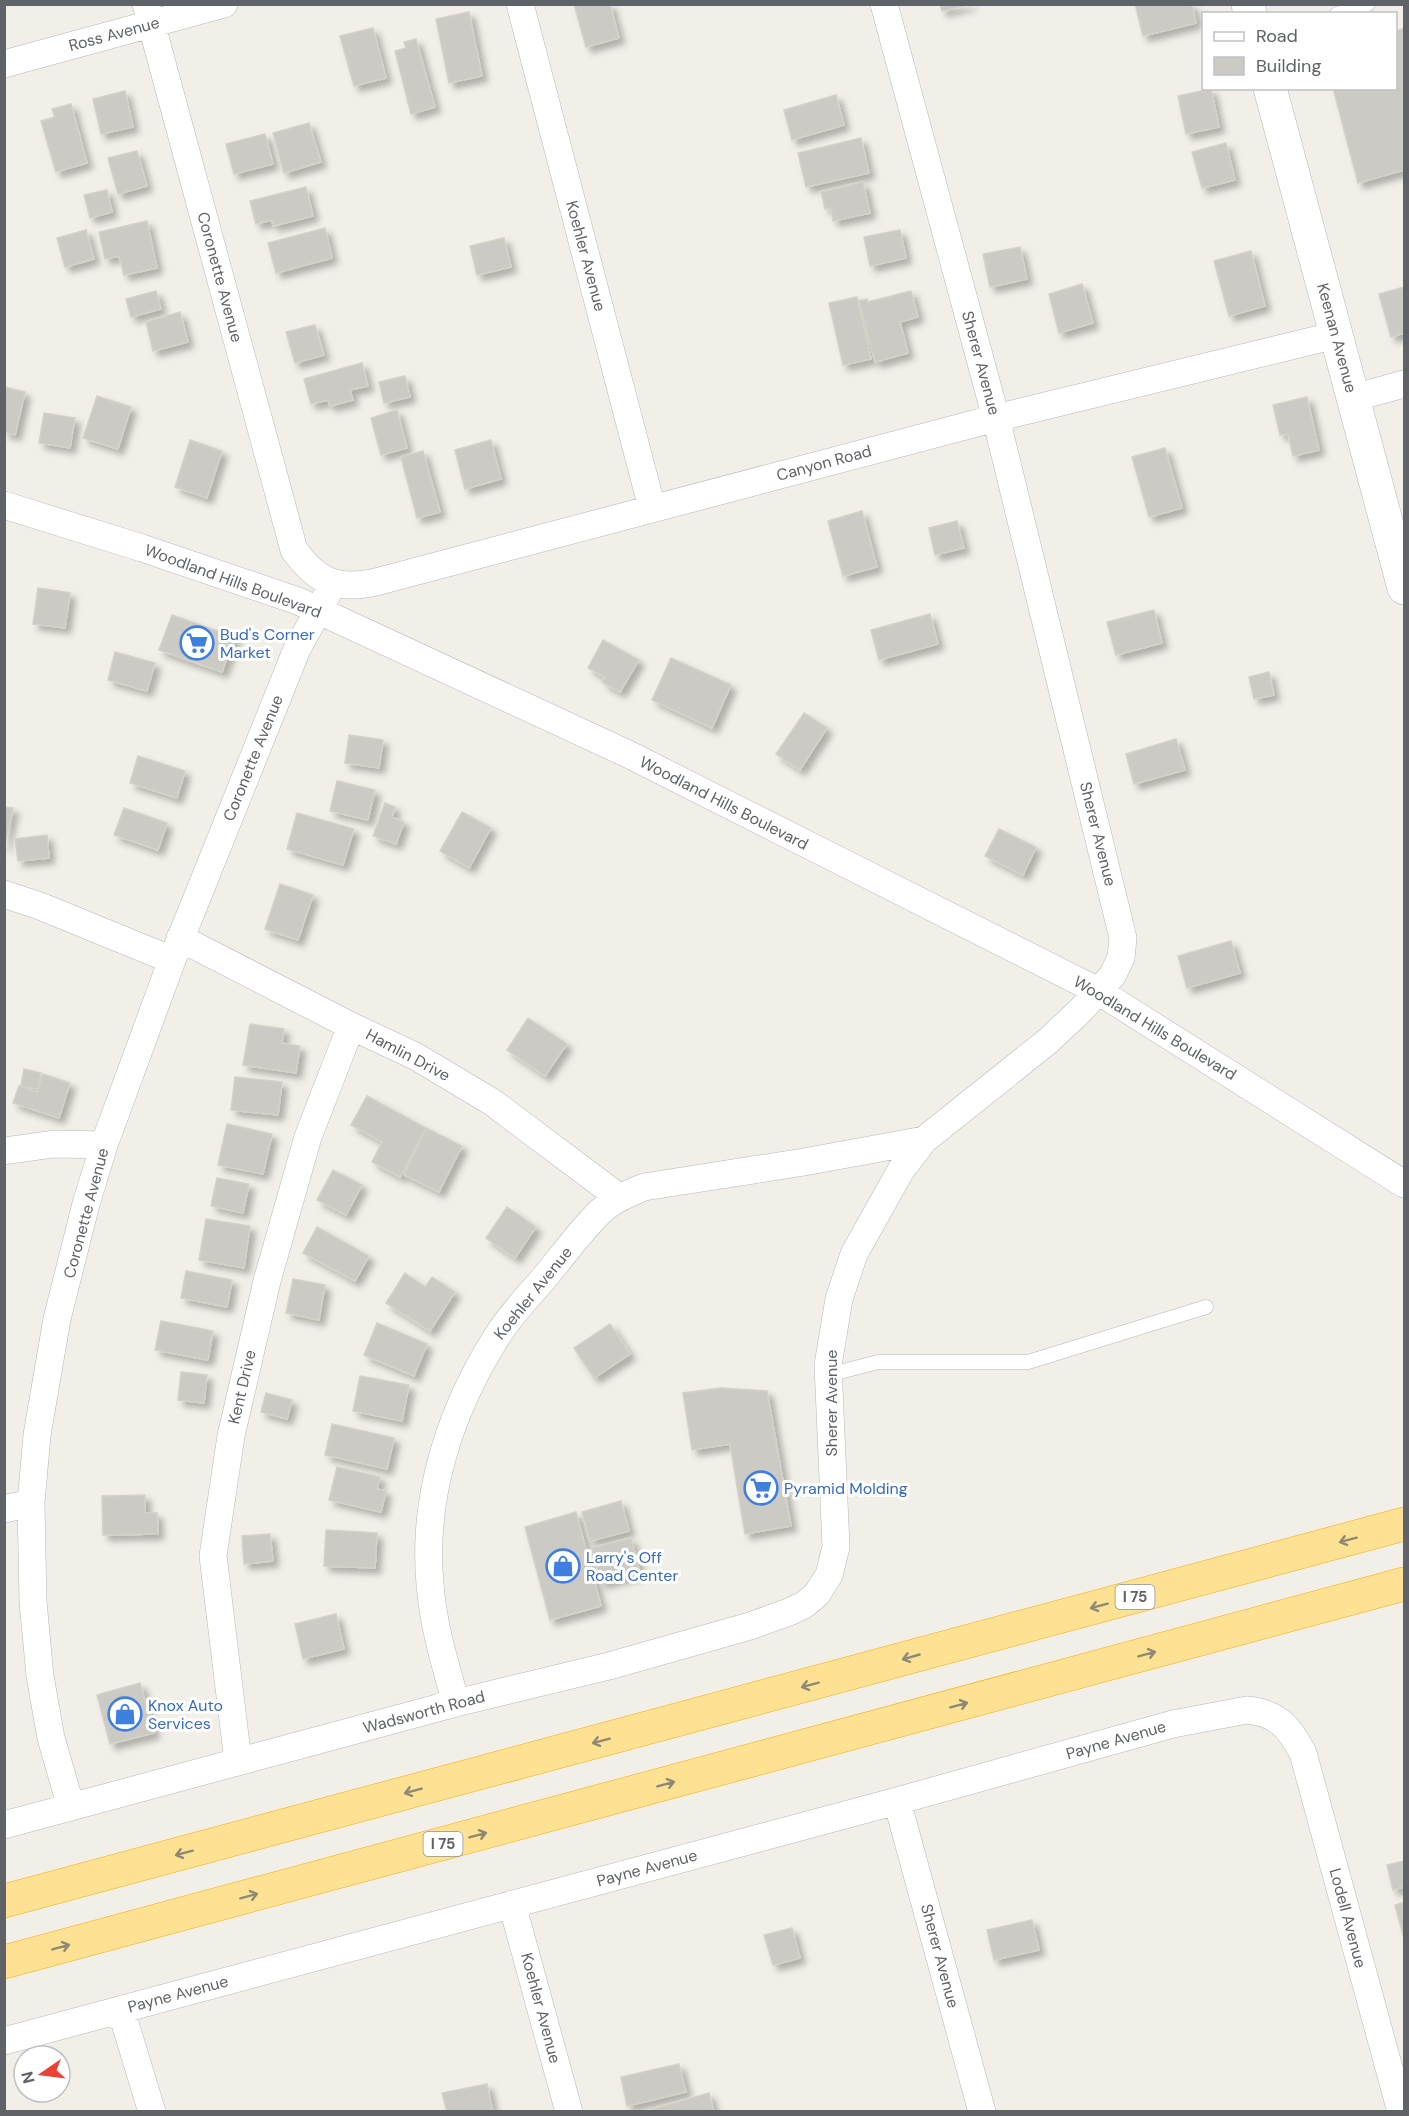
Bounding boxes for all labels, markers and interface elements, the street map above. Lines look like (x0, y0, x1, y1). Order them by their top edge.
street label: Ross Avenue (66, 12, 162, 56)
legend (1202, 12, 1397, 90)
text: Road (1256, 24, 1298, 48)
text: Building (1256, 54, 1321, 78)
street label: Koehler Avenue (561, 198, 611, 314)
street label: Coronette Avenue (193, 210, 247, 344)
street label: Keenan Avenue (1312, 281, 1362, 395)
street label: Sherer Avenue (957, 309, 1005, 417)
street label: Canyon Road (774, 440, 874, 486)
street label: Woodland Hills Boulevard (142, 539, 324, 623)
place label: Bud's Corner Market (220, 624, 315, 663)
supermarket icon: Bud's Corner Market (179, 625, 215, 661)
street label: Coronette Avenue (218, 692, 288, 824)
street label: Woodland Hills Boulevard (636, 751, 812, 855)
street label: Sherer Avenue (1075, 780, 1121, 888)
street label: Woodland Hills Boulevard (1070, 971, 1240, 1085)
street label: Hamlin Drive (362, 1024, 454, 1086)
street label: Coronette Avenue (59, 1146, 113, 1280)
street label: Koehler Avenue (489, 1242, 577, 1344)
street label: Kent Drive (223, 1348, 261, 1426)
street label: Sherer Avenue (821, 1350, 842, 1456)
supermarket icon: Pyramid Molding (743, 1470, 779, 1506)
place label: Pyramid Molding (784, 1478, 908, 1499)
one-way arrow (1339, 1534, 1358, 1546)
place label: Larry's Off Road Center (586, 1547, 678, 1586)
shop icon: Larry's Off Road Center (545, 1548, 581, 1584)
road number: I 75 (1116, 1585, 1154, 1609)
one-way arrow (1090, 1601, 1109, 1613)
one-way arrow (1137, 1648, 1156, 1659)
one-way arrow (901, 1652, 920, 1663)
one-way arrow (800, 1680, 819, 1691)
street label: Wadsworth Road (361, 1686, 487, 1738)
place label: Knox Auto Services (148, 1695, 223, 1734)
shop icon: Knox Auto Services (107, 1696, 143, 1732)
one-way arrow (949, 1699, 968, 1711)
street label: Payne Avenue (1064, 1716, 1168, 1764)
one-way arrow (592, 1736, 611, 1747)
one-way arrow (657, 1778, 676, 1789)
one-way arrow (403, 1786, 422, 1798)
one-way arrow (468, 1829, 487, 1840)
road number: I 75 (424, 1832, 462, 1856)
street label: Payne Avenue (594, 1845, 700, 1891)
one-way arrow (175, 1848, 194, 1859)
street label: Lodell Avenue (1325, 1866, 1371, 1970)
one-way arrow (239, 1890, 258, 1902)
street label: Sherer Avenue (916, 1902, 964, 2010)
one-way arrow (51, 1941, 70, 1952)
street label: Koehler Avenue (516, 1950, 566, 2066)
street label: Payne Avenue (125, 1971, 231, 2017)
north arrow (12, 2044, 72, 2104)
text: N (16, 2069, 40, 2086)

